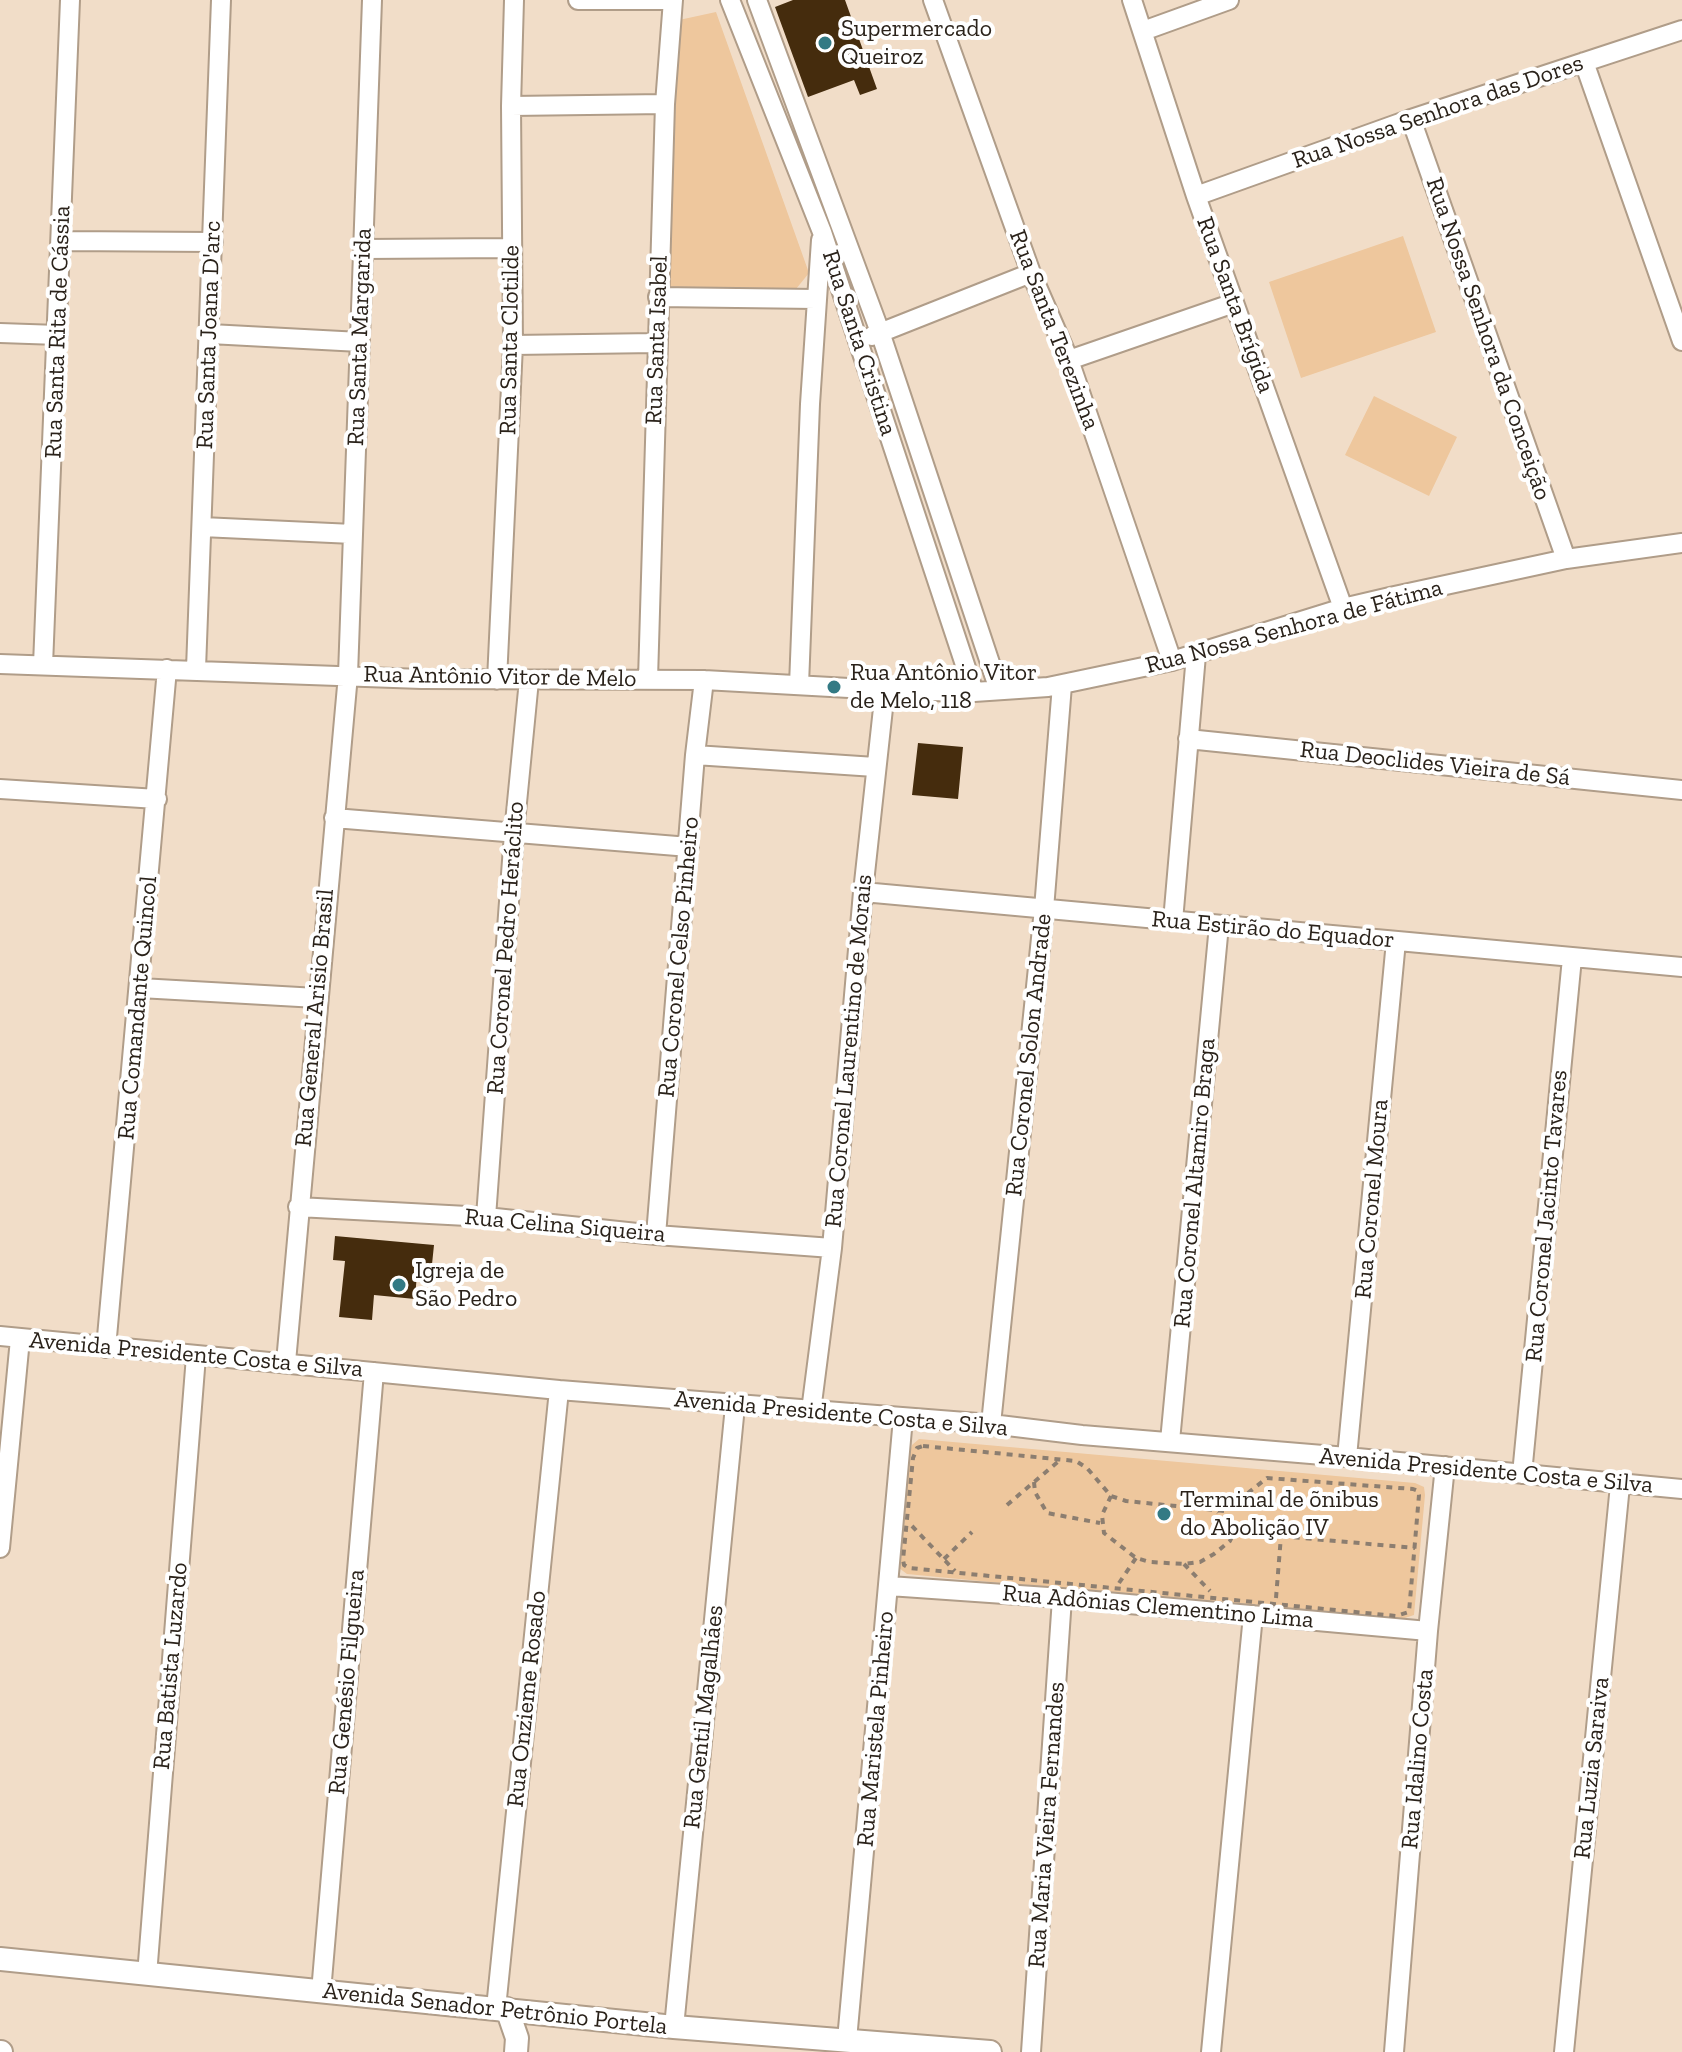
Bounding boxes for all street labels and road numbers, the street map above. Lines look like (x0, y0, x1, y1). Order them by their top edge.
street label: Rua Nossa Senhora das Dores (1289, 49, 1587, 175)
street label: Rua Nossa Senhora da Conceição (1419, 174, 1557, 504)
street label: Rua Santa Rita de Cássia (39, 205, 77, 459)
street label: Rua Santa Brígida (1190, 213, 1280, 397)
street label: Rua Santa Joana D'arc (191, 220, 227, 450)
street label: Rua Santa Terezinha (1003, 226, 1105, 434)
street label: Rua Santa Margarida (342, 227, 378, 447)
street label: Rua Santa Clotilde (494, 245, 526, 435)
street label: Rua Santa Cristina (815, 247, 903, 439)
street label: Rua Santa Isabel (640, 255, 674, 425)
street label: Rua Nossa Senhora de Fátima (1142, 573, 1446, 681)
street label: Rua Antônio Vitor de Melo (363, 660, 637, 694)
street label: Rua Deoclides Vieira de Sá (1298, 735, 1572, 793)
street label: Rua Coronel Pedro Heráclito (481, 800, 531, 1096)
street label: Rua Coronel Celso Pinheiro (652, 815, 706, 1099)
street label: Rua Coronel Laurentino de Morais (819, 873, 879, 1229)
street label: Rua Comandante Quincol (112, 875, 164, 1141)
street label: Rua General Arisio Brasil (289, 888, 341, 1148)
street label: Rua Estirão do Equador (1150, 905, 1396, 955)
street label: Rua Coronel Solon Andrade (1000, 912, 1058, 1198)
street label: Rua Coronel Altamiro Braga (1168, 1037, 1222, 1329)
street label: Rua Coronel Jacinto Tavares (1520, 1069, 1574, 1363)
street label: Rua Coronel Moura (1349, 1098, 1395, 1300)
street label: Rua Celina Siqueira (463, 1203, 667, 1249)
street label: Avenida Presidente Costa e Silva (28, 1326, 364, 1384)
street label: Avenida Presidente Costa e Silva (673, 1385, 1009, 1443)
street label: Avenida Presidente Costa e Silva (1318, 1442, 1654, 1500)
street label: Rua Batista Luzardo (148, 1561, 194, 1771)
street label: Rua Genésio Filgueira (323, 1568, 371, 1796)
street label: Rua Adônias Clementino Lima (1001, 1579, 1315, 1635)
street label: Rua Onzieme Rosado (501, 1589, 553, 1809)
street label: Rua Gentil Magalhães (678, 1604, 730, 1830)
street label: Rua Maristela Pinheiro (851, 1610, 901, 1848)
street label: Rua Idalino Costa (1396, 1668, 1440, 1850)
street label: Rua Luzia Saraiva (1568, 1676, 1616, 1860)
street label: Rua Maria Vieira Fernandes (1023, 1681, 1071, 1969)
street label: Avenida Senador Petrônio Portela (321, 1977, 669, 2041)

